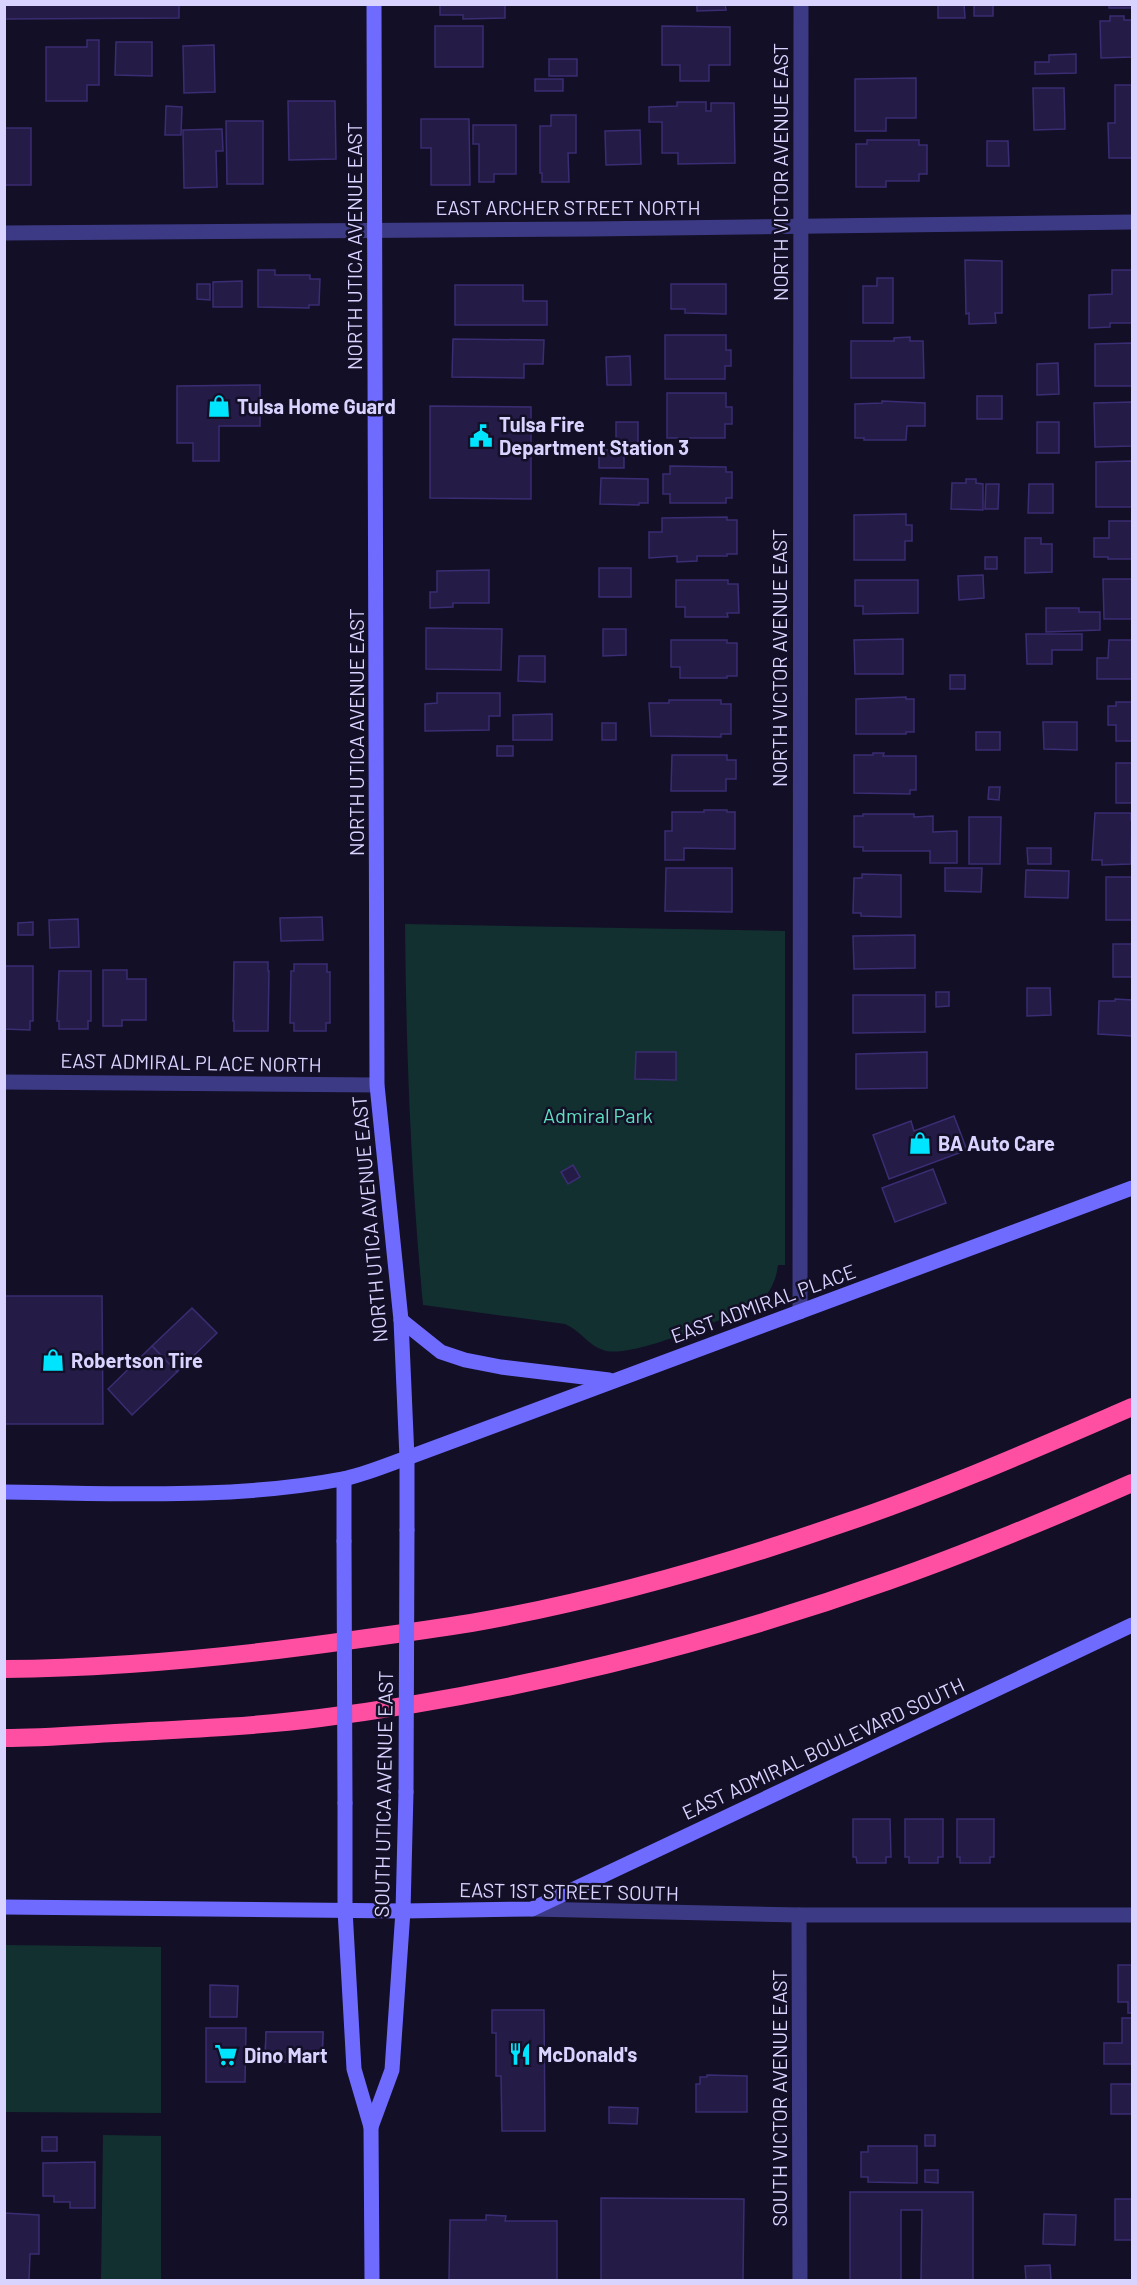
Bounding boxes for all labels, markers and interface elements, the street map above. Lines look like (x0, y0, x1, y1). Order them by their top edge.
street label: NORTH VICTOR AVENUE EAST (768, 43, 792, 301)
street label: NORTH UTICA AVENUE EAST (342, 122, 366, 370)
street label: EAST ARCHER STREET NORTH (435, 195, 701, 219)
shop icon: Tulsa Home Guard (206, 393, 232, 419)
place label: Tulsa Home Guard (237, 394, 396, 418)
place label: Tulsa Fire Department Station 3 (499, 412, 689, 459)
public building icon: Tulsa Fire Department Station 3 (468, 423, 494, 449)
street label: NORTH VICTOR AVENUE EAST (767, 529, 791, 787)
street label: NORTH UTICA AVENUE EAST (344, 608, 368, 856)
street label: EAST ADMIRAL PLACE NORTH (60, 1048, 322, 1076)
street label: NORTH UTICA AVENUE EAST (346, 1094, 392, 1344)
park label: Admiral Park (543, 1103, 653, 1127)
shop icon: BA Auto Care (907, 1130, 933, 1156)
place label: BA Auto Care (938, 1131, 1055, 1155)
street label: EAST ADMIRAL PLACE (667, 1258, 859, 1348)
shop icon: Robertson Tire (40, 1347, 66, 1373)
place label: Robertson Tire (71, 1348, 203, 1372)
street label: SOUTH UTICA AVENUE EAST (369, 1670, 397, 1918)
street label: EAST ADMIRAL BOULEVARD SOUTH (678, 1672, 968, 1824)
street label: EAST 1ST STREET SOUTH (459, 1877, 679, 1905)
street label: SOUTH VICTOR AVENUE EAST (767, 1969, 791, 2227)
restaurant icon: McDonald's (507, 2041, 533, 2067)
supermarket icon: Dino Mart (213, 2042, 239, 2068)
place label: McDonald's (538, 2042, 637, 2066)
place label: Dino Mart (244, 2043, 328, 2067)

